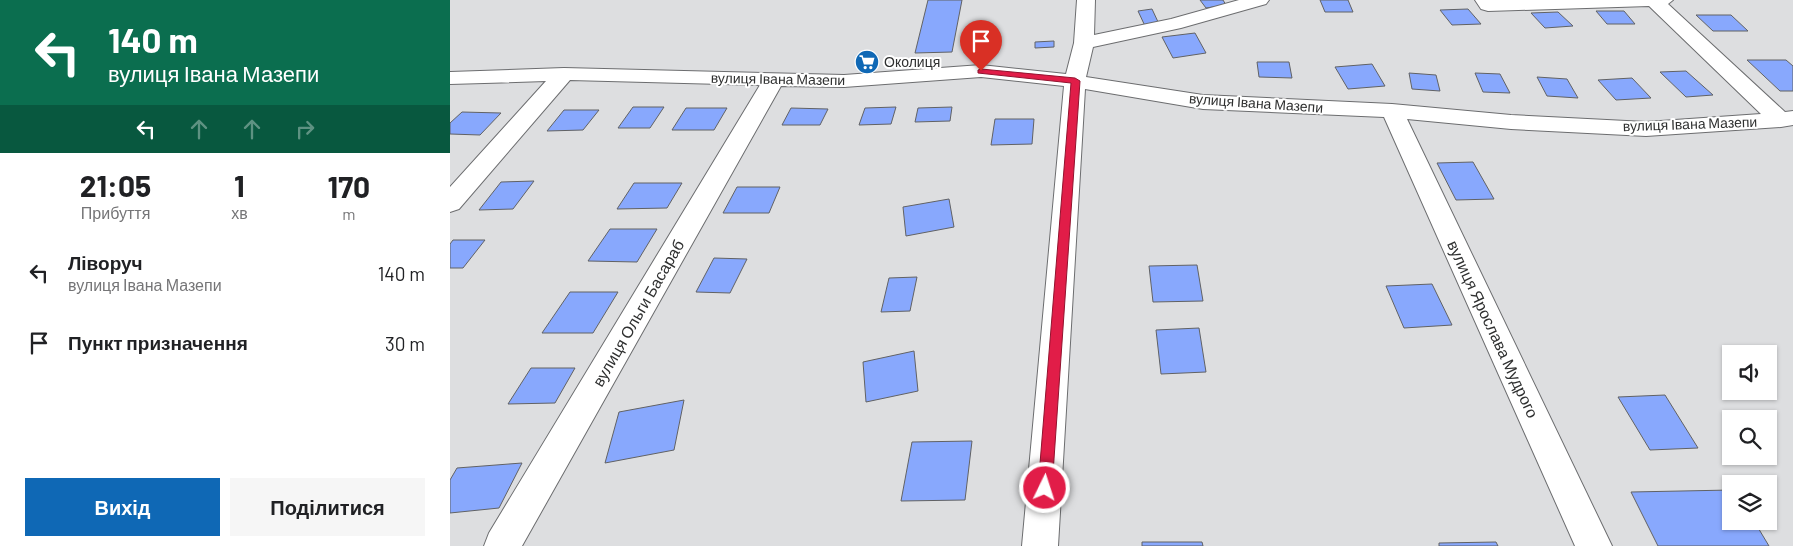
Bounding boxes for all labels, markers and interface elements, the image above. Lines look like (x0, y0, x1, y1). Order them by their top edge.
text: 140 m (108, 18, 198, 60)
icon: left (25, 20, 90, 85)
pin (960, 20, 1002, 71)
icon: arrive (967, 27, 995, 55)
supermarket icon: Околиця (854, 49, 880, 75)
place label: Околиця (884, 53, 940, 70)
text: вулиця Івана Мазепи (108, 60, 319, 86)
street label: вулиця Івана Мазепи (711, 69, 845, 88)
street label: вулиця Івана Мазепи (1188, 89, 1324, 116)
street label: вулиця Івана Мазепи (1623, 113, 1757, 134)
icon: left (132, 115, 160, 143)
icon: ahead (185, 115, 213, 143)
icon: ahead (238, 115, 266, 143)
icon: right (291, 115, 319, 143)
text: 21:05 (80, 167, 151, 203)
text: 1 (234, 167, 245, 203)
text: 170 (328, 168, 370, 204)
text: Прибуття (81, 203, 150, 222)
text: хв (231, 203, 248, 222)
text: m (342, 204, 355, 223)
street label: вулиця Ольги Басараб (588, 236, 687, 390)
street label: вулиця Ярослава Мудрого (1444, 237, 1543, 421)
text: Ліворуч (68, 251, 143, 274)
icon: left (25, 259, 53, 287)
text: 140 m (378, 262, 425, 285)
text: вулиця Івана Мазепи (68, 275, 222, 294)
icon: arrive (25, 329, 53, 357)
text: Пункт призначення (68, 331, 248, 354)
text: 30 m (385, 332, 425, 355)
map controls (1722, 345, 1777, 530)
button: sound (1722, 345, 1777, 400)
button: search (1722, 410, 1777, 465)
position arrow (1018, 461, 1070, 513)
button: layers (1722, 475, 1777, 530)
button: Вихід (25, 478, 220, 536)
button: Поділитися (230, 478, 425, 536)

